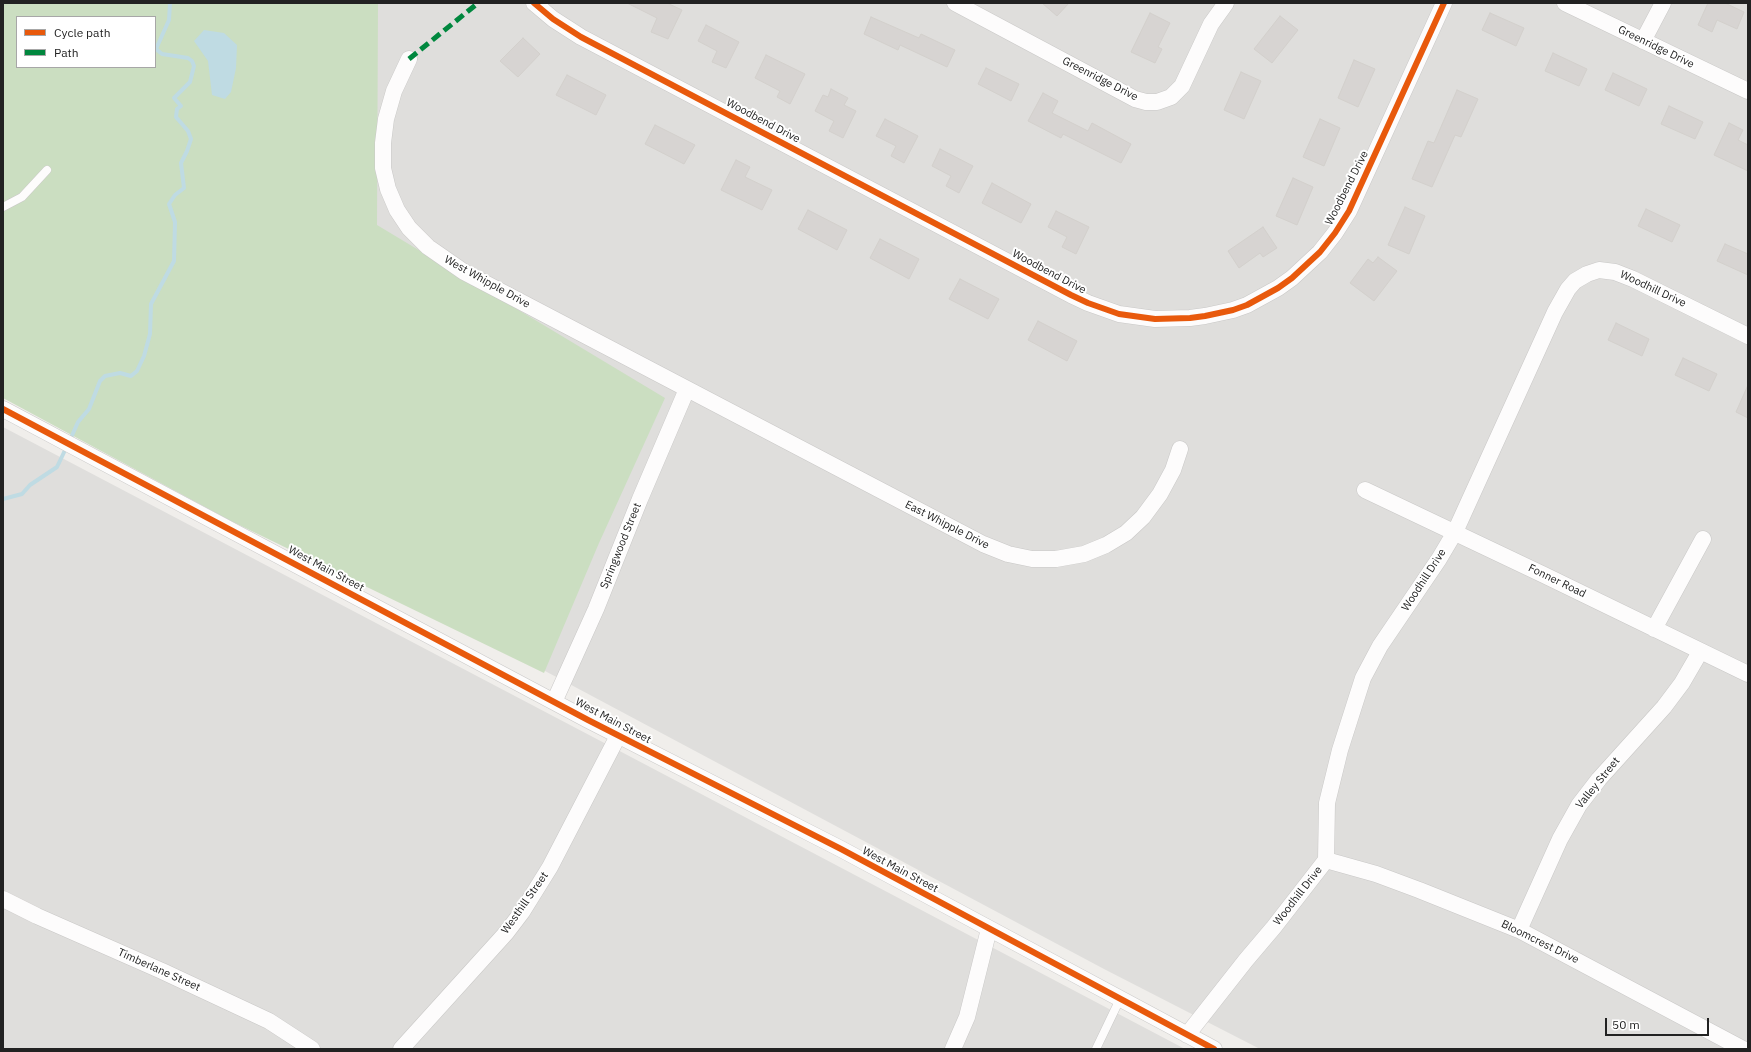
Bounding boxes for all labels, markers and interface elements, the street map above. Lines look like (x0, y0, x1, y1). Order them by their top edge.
legend (16, 16, 156, 68)
street label: Greenridge Drive (1616, 23, 1696, 71)
text: Cycle path (54, 25, 111, 40)
text: Path (54, 45, 79, 60)
street label: Greenridge Drive (1060, 54, 1140, 104)
street label: Woodbend Drive (724, 96, 802, 146)
street label: Woodbend Drive (1323, 149, 1371, 227)
street label: Woodbend Drive (1010, 247, 1088, 297)
street label: West Whipple Drive (442, 253, 532, 311)
street label: Woodhill Drive (1618, 268, 1688, 310)
street label: East Whipple Drive (903, 498, 991, 552)
street label: Springwood Street (598, 501, 644, 591)
street label: West Main Street (286, 543, 366, 595)
street label: Woodhill Drive (1399, 546, 1449, 614)
street label: Fonner Road (1526, 561, 1588, 601)
street label: West Main Street (573, 695, 653, 747)
street label: Valley Street (1573, 755, 1623, 811)
street label: West Main Street (860, 844, 940, 896)
street label: Woodhill Drive (1271, 864, 1325, 928)
street label: Westhill Street (499, 870, 551, 936)
street label: Bloomcrest Drive (1499, 917, 1581, 967)
street label: Timberlane Street (116, 946, 202, 994)
scale bar (1607, 1010, 1711, 1036)
text: 50 m (1612, 1017, 1640, 1032)

